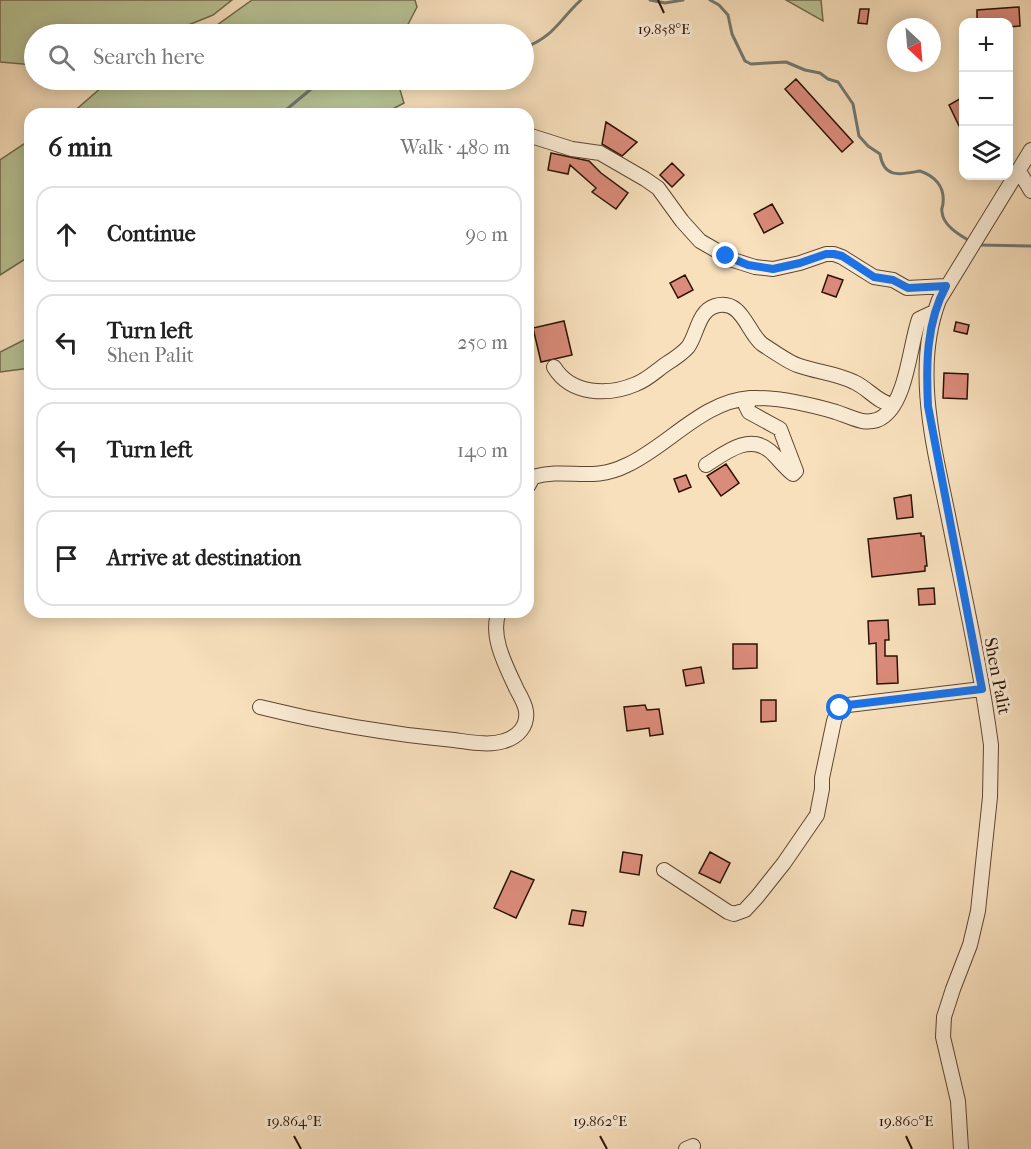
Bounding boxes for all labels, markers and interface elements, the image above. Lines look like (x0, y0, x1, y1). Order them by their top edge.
north arrow (887, 18, 941, 72)
map controls (959, 18, 1013, 180)
button: + (959, 18, 1013, 72)
text: 19.858°E (638, 20, 690, 38)
search box (24, 24, 534, 90)
icon: search (45, 41, 78, 74)
text: Search here (93, 44, 205, 70)
button: − (959, 72, 1013, 126)
button: layers (959, 126, 1013, 180)
text: 6 min (48, 132, 112, 163)
text: Walk · 480 m (400, 136, 510, 159)
icon: ahead (50, 218, 83, 251)
text: Continue (107, 221, 196, 247)
text: 90 m (466, 223, 508, 246)
route end (712, 242, 738, 268)
text: Turn left (107, 318, 193, 344)
icon: left (50, 326, 83, 359)
text: 250 m (457, 331, 508, 354)
text: Shen Palit (107, 344, 194, 367)
icon: left (50, 434, 83, 467)
text: Turn left (107, 437, 193, 463)
text: 140 m (457, 439, 508, 462)
icon: arrive (50, 542, 83, 575)
text: Arrive at destination (107, 545, 301, 571)
street label: Shen Palit (979, 636, 1015, 717)
route start (826, 694, 852, 720)
text: 19.864°E (266, 1112, 322, 1130)
text: 19.862°E (573, 1112, 627, 1130)
text: 19.860°E (879, 1112, 933, 1130)

